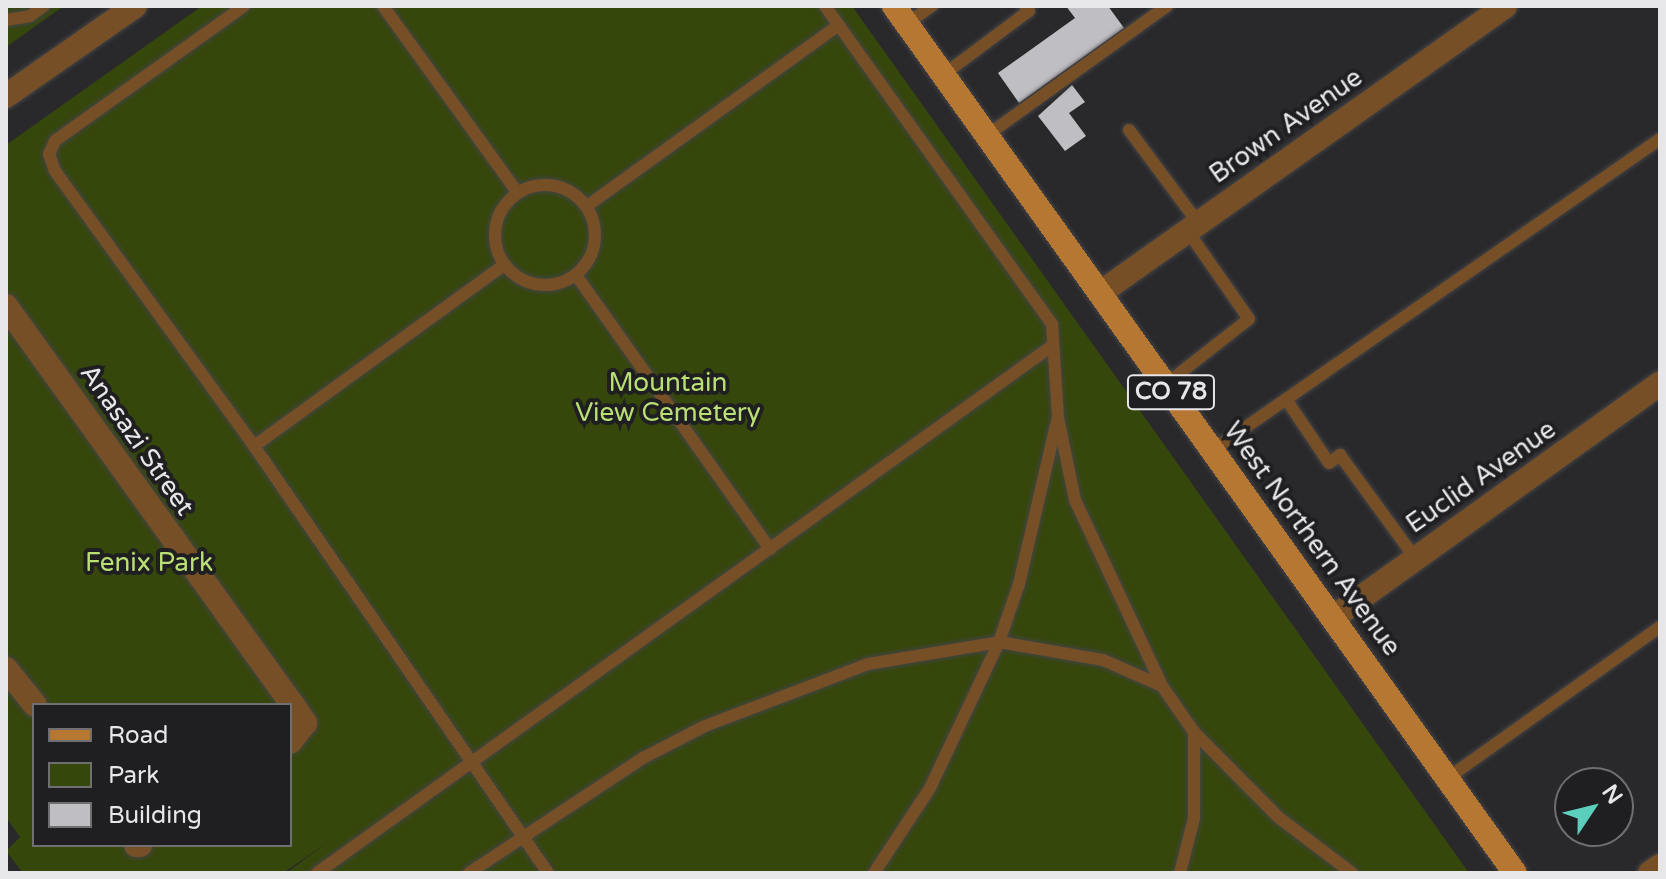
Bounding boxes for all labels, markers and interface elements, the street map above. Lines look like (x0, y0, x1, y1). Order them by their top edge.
street label: Brown Avenue (1204, 62, 1368, 190)
street label: Anasazi Street (73, 358, 201, 522)
park label: Mountain View Cemetery (575, 367, 761, 428)
road number: CO 78 (1125, 372, 1217, 412)
street label: Euclid Avenue (1400, 414, 1562, 540)
street label: West Northern Avenue (1217, 416, 1407, 662)
park label: Fenix Park (85, 547, 213, 579)
legend (32, 703, 292, 847)
text: Road (108, 721, 168, 750)
text: Park (108, 761, 159, 790)
north arrow (1554, 767, 1634, 847)
text: N (1596, 780, 1628, 809)
text: Building (108, 801, 202, 830)

